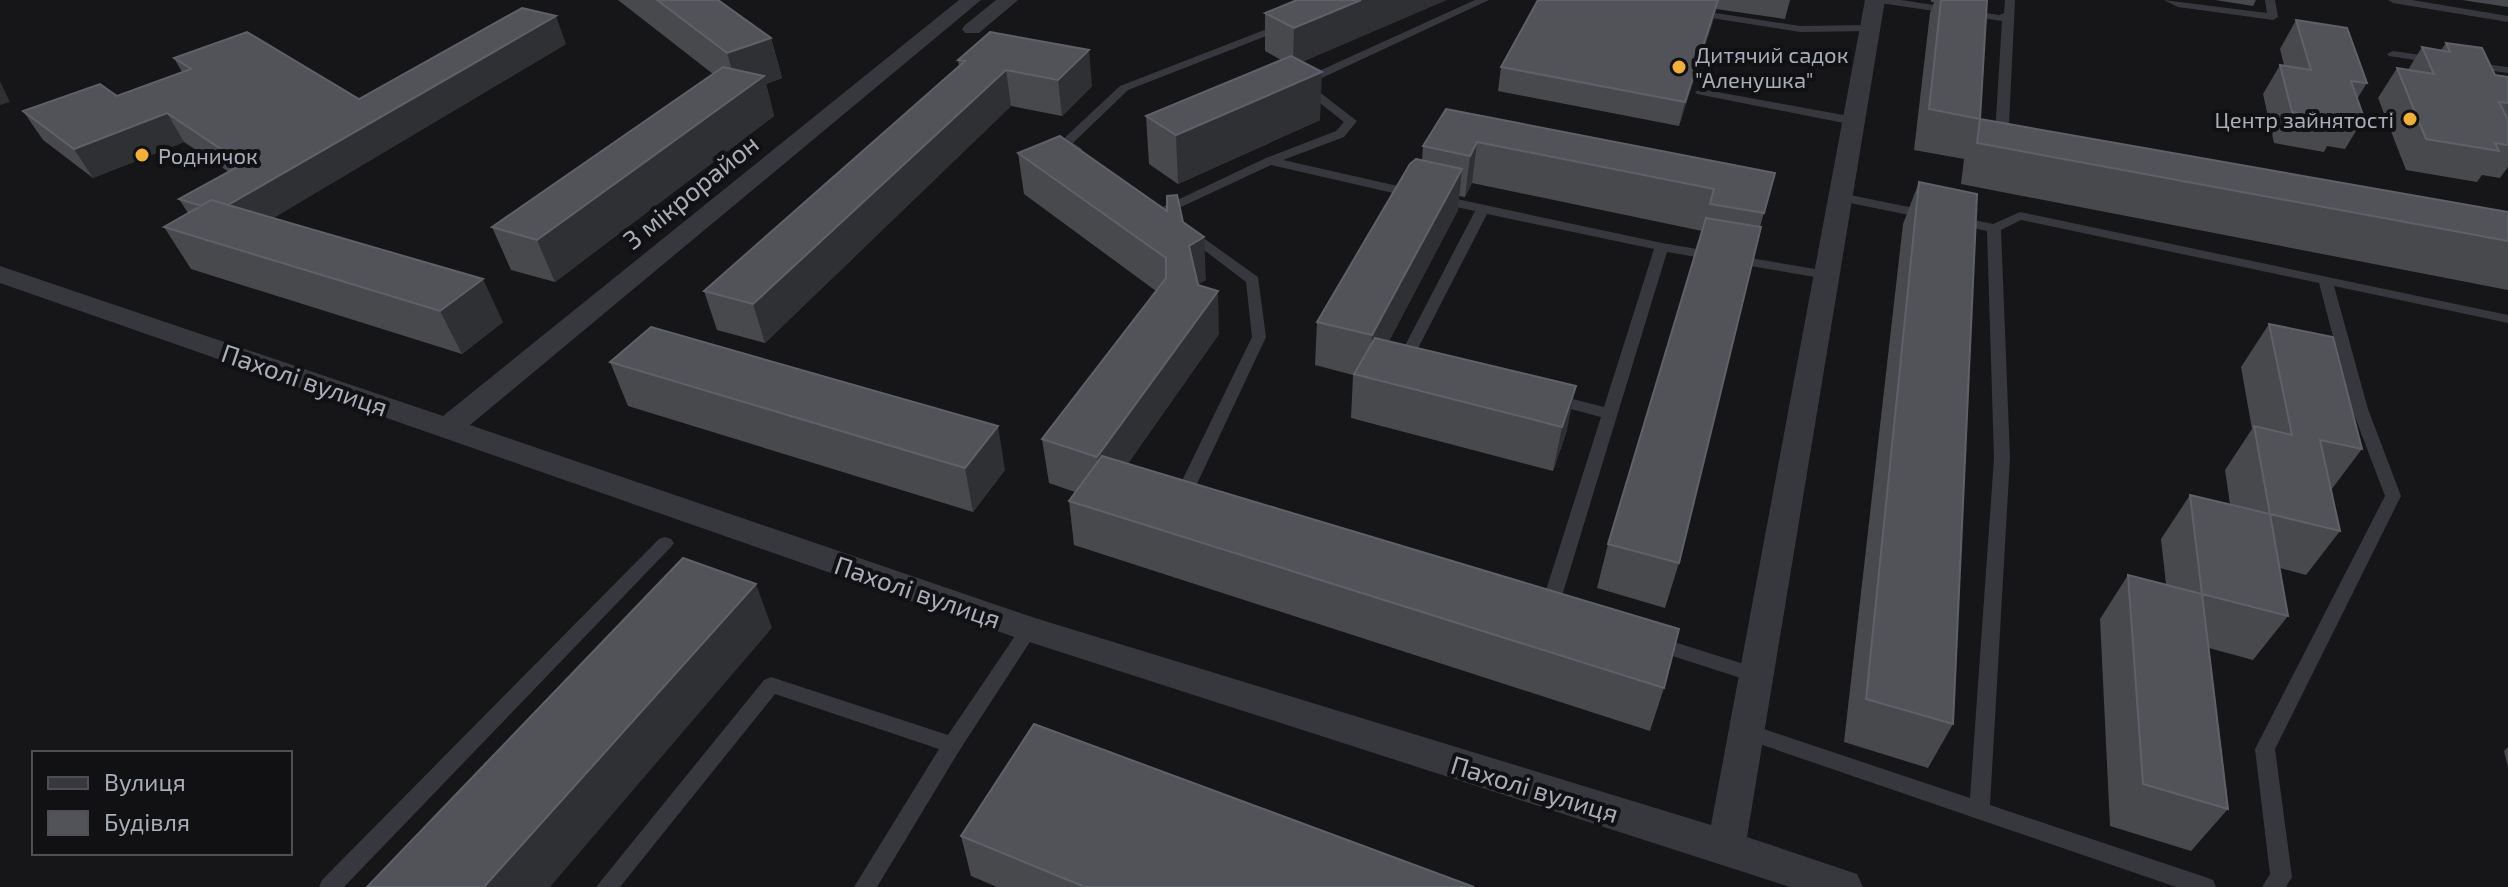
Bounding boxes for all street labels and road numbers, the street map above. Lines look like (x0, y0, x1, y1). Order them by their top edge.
street label: 3 мікрорайон (616, 127, 764, 255)
street label: Пахолі вулиця (218, 336, 392, 423)
street label: Пахолі вулиця (831, 548, 1005, 635)
street label: Пахолі вулиця (1447, 748, 1622, 829)

